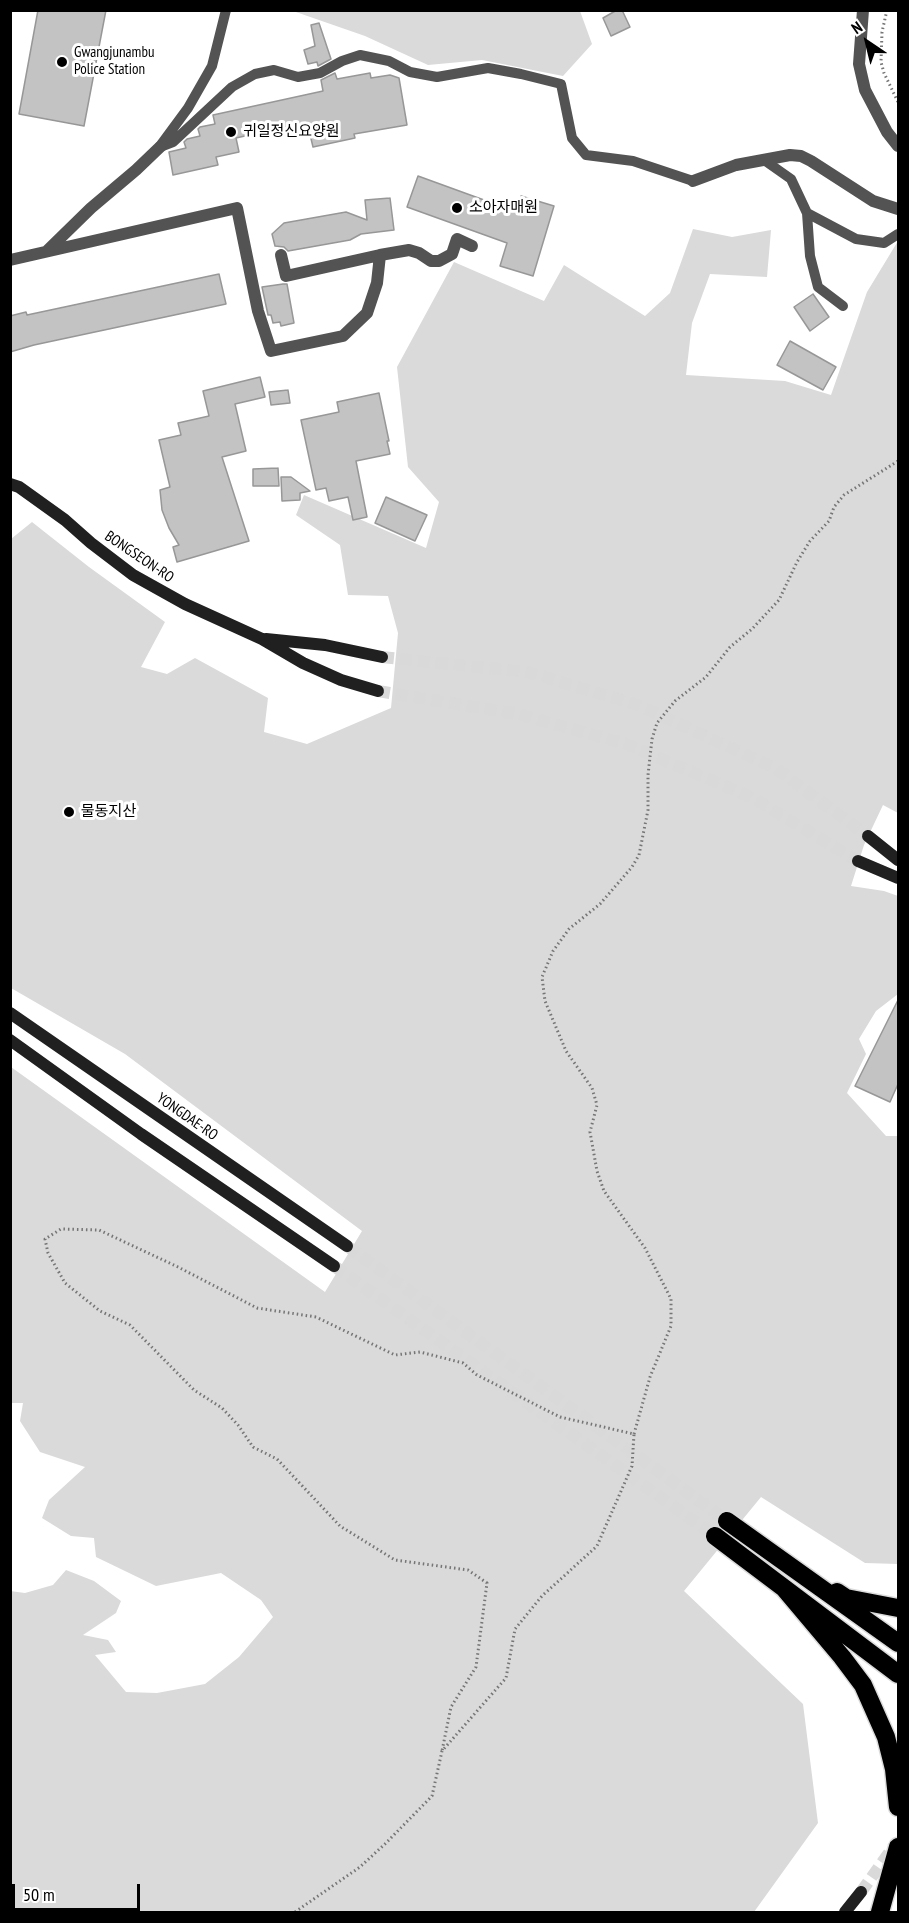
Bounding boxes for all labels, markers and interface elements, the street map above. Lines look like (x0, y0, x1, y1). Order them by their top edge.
north arrow (837, 12, 897, 72)
text: N (847, 17, 866, 38)
place label: Gwangjunambu Police Station (74, 44, 154, 79)
marker: Gwangjunambu Police Station (55, 55, 69, 69)
place label: 귀일정신요양원 (243, 123, 340, 141)
marker: 귀일정신요양원 (224, 125, 238, 139)
place label: 소아자매원 (469, 199, 538, 217)
marker: 소아자매원 (450, 201, 464, 215)
street label: BONGSEON-RO (101, 527, 177, 587)
place label: 물동지산 (81, 803, 136, 821)
marker: 물동지산 (62, 805, 76, 819)
street label: YONGDAE-RO (153, 1089, 221, 1145)
scale bar (15, 1872, 142, 1910)
text: 50 m (23, 1883, 55, 1906)

